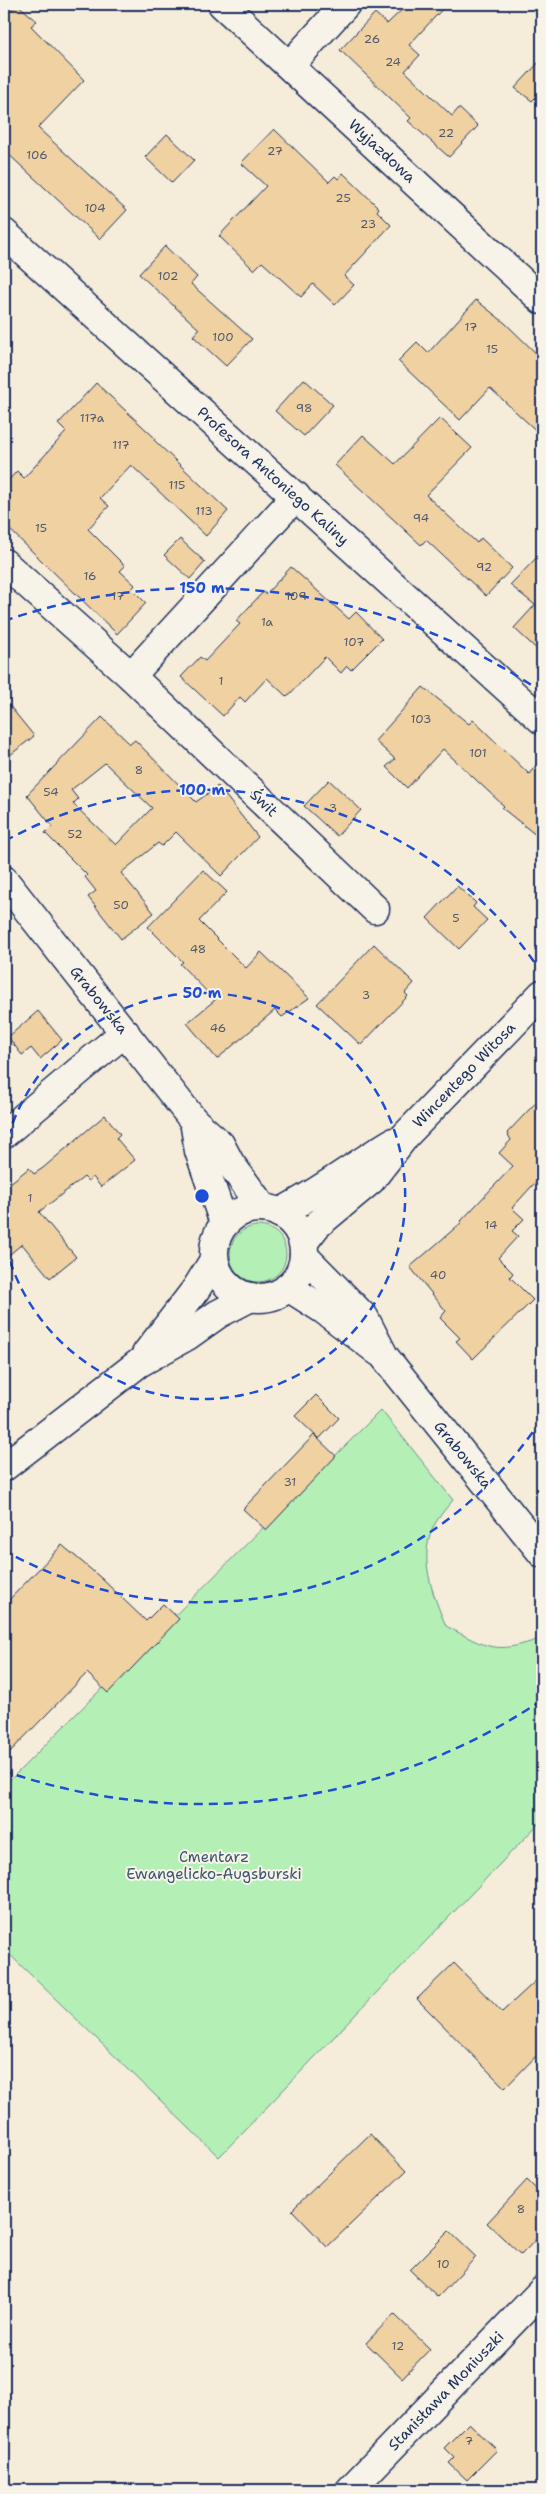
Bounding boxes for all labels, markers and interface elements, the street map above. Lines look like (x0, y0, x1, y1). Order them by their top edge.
house number: 26 (364, 31, 380, 47)
house number: 24 (385, 54, 401, 70)
street label: Wyjazdowa (344, 115, 420, 188)
house number: 22 (438, 125, 454, 141)
house number: 27 (267, 143, 283, 159)
house number: 106 (26, 147, 48, 163)
house number: 25 (335, 190, 351, 206)
house number: 104 (84, 200, 106, 216)
house number: 23 (360, 216, 376, 232)
house number: 102 (158, 268, 178, 284)
house number: 17 (465, 319, 477, 335)
house number: 100 (212, 329, 234, 345)
house number: 15 (486, 341, 498, 357)
house number: 98 (296, 400, 312, 416)
street label: Profesora Antoniego Kaliny (193, 402, 353, 550)
house number: 117a (80, 410, 105, 426)
house number: 117 (112, 437, 130, 453)
house number: 115 (169, 477, 185, 493)
house number: 113 (195, 503, 213, 519)
house number: 94 (413, 510, 429, 526)
house number: 15 (35, 520, 47, 536)
house number: 92 (476, 559, 492, 575)
house number: 16 (83, 568, 97, 584)
text: 150 m (179, 578, 225, 598)
house number: 17 (112, 588, 124, 604)
house number: 109 (285, 588, 307, 604)
house number: 1a (261, 614, 274, 630)
house number: 107 (344, 634, 364, 650)
house number: 1 (218, 673, 224, 689)
house number: 103 (411, 711, 431, 727)
house number: 101 (469, 745, 487, 761)
house number: 8 (135, 762, 143, 778)
text: 100 m (179, 780, 225, 800)
house number: 54 (43, 784, 59, 800)
street label: Świt (246, 784, 283, 821)
house number: 3 (329, 800, 337, 816)
house number: 52 (67, 826, 83, 842)
house number: 50 (113, 897, 129, 913)
house number: 5 (452, 910, 460, 926)
house number: 48 (190, 941, 206, 957)
street label: Grabowska (65, 962, 133, 1039)
text: 50 m (183, 983, 222, 1003)
house number: 3 (362, 987, 370, 1003)
street label: Wincentego Witosa (408, 1017, 520, 1132)
house number: 46 (210, 1020, 226, 1036)
centre of rings (193, 1187, 211, 1205)
house number: 1 (27, 1190, 33, 1206)
house number: 14 (485, 1217, 497, 1233)
house number: 40 (430, 1267, 446, 1283)
street label: Grabowska (429, 1417, 497, 1494)
house number: 31 (284, 1474, 296, 1490)
park label: Cmentarz Ewangelicko-Augsburski (126, 1847, 302, 1884)
house number: 8 (517, 2201, 525, 2217)
house number: 10 (436, 2256, 450, 2272)
street label: Stanisława Moniuszki (384, 2327, 508, 2455)
house number: 12 (392, 2338, 404, 2354)
house number: 7 (465, 2433, 473, 2449)

